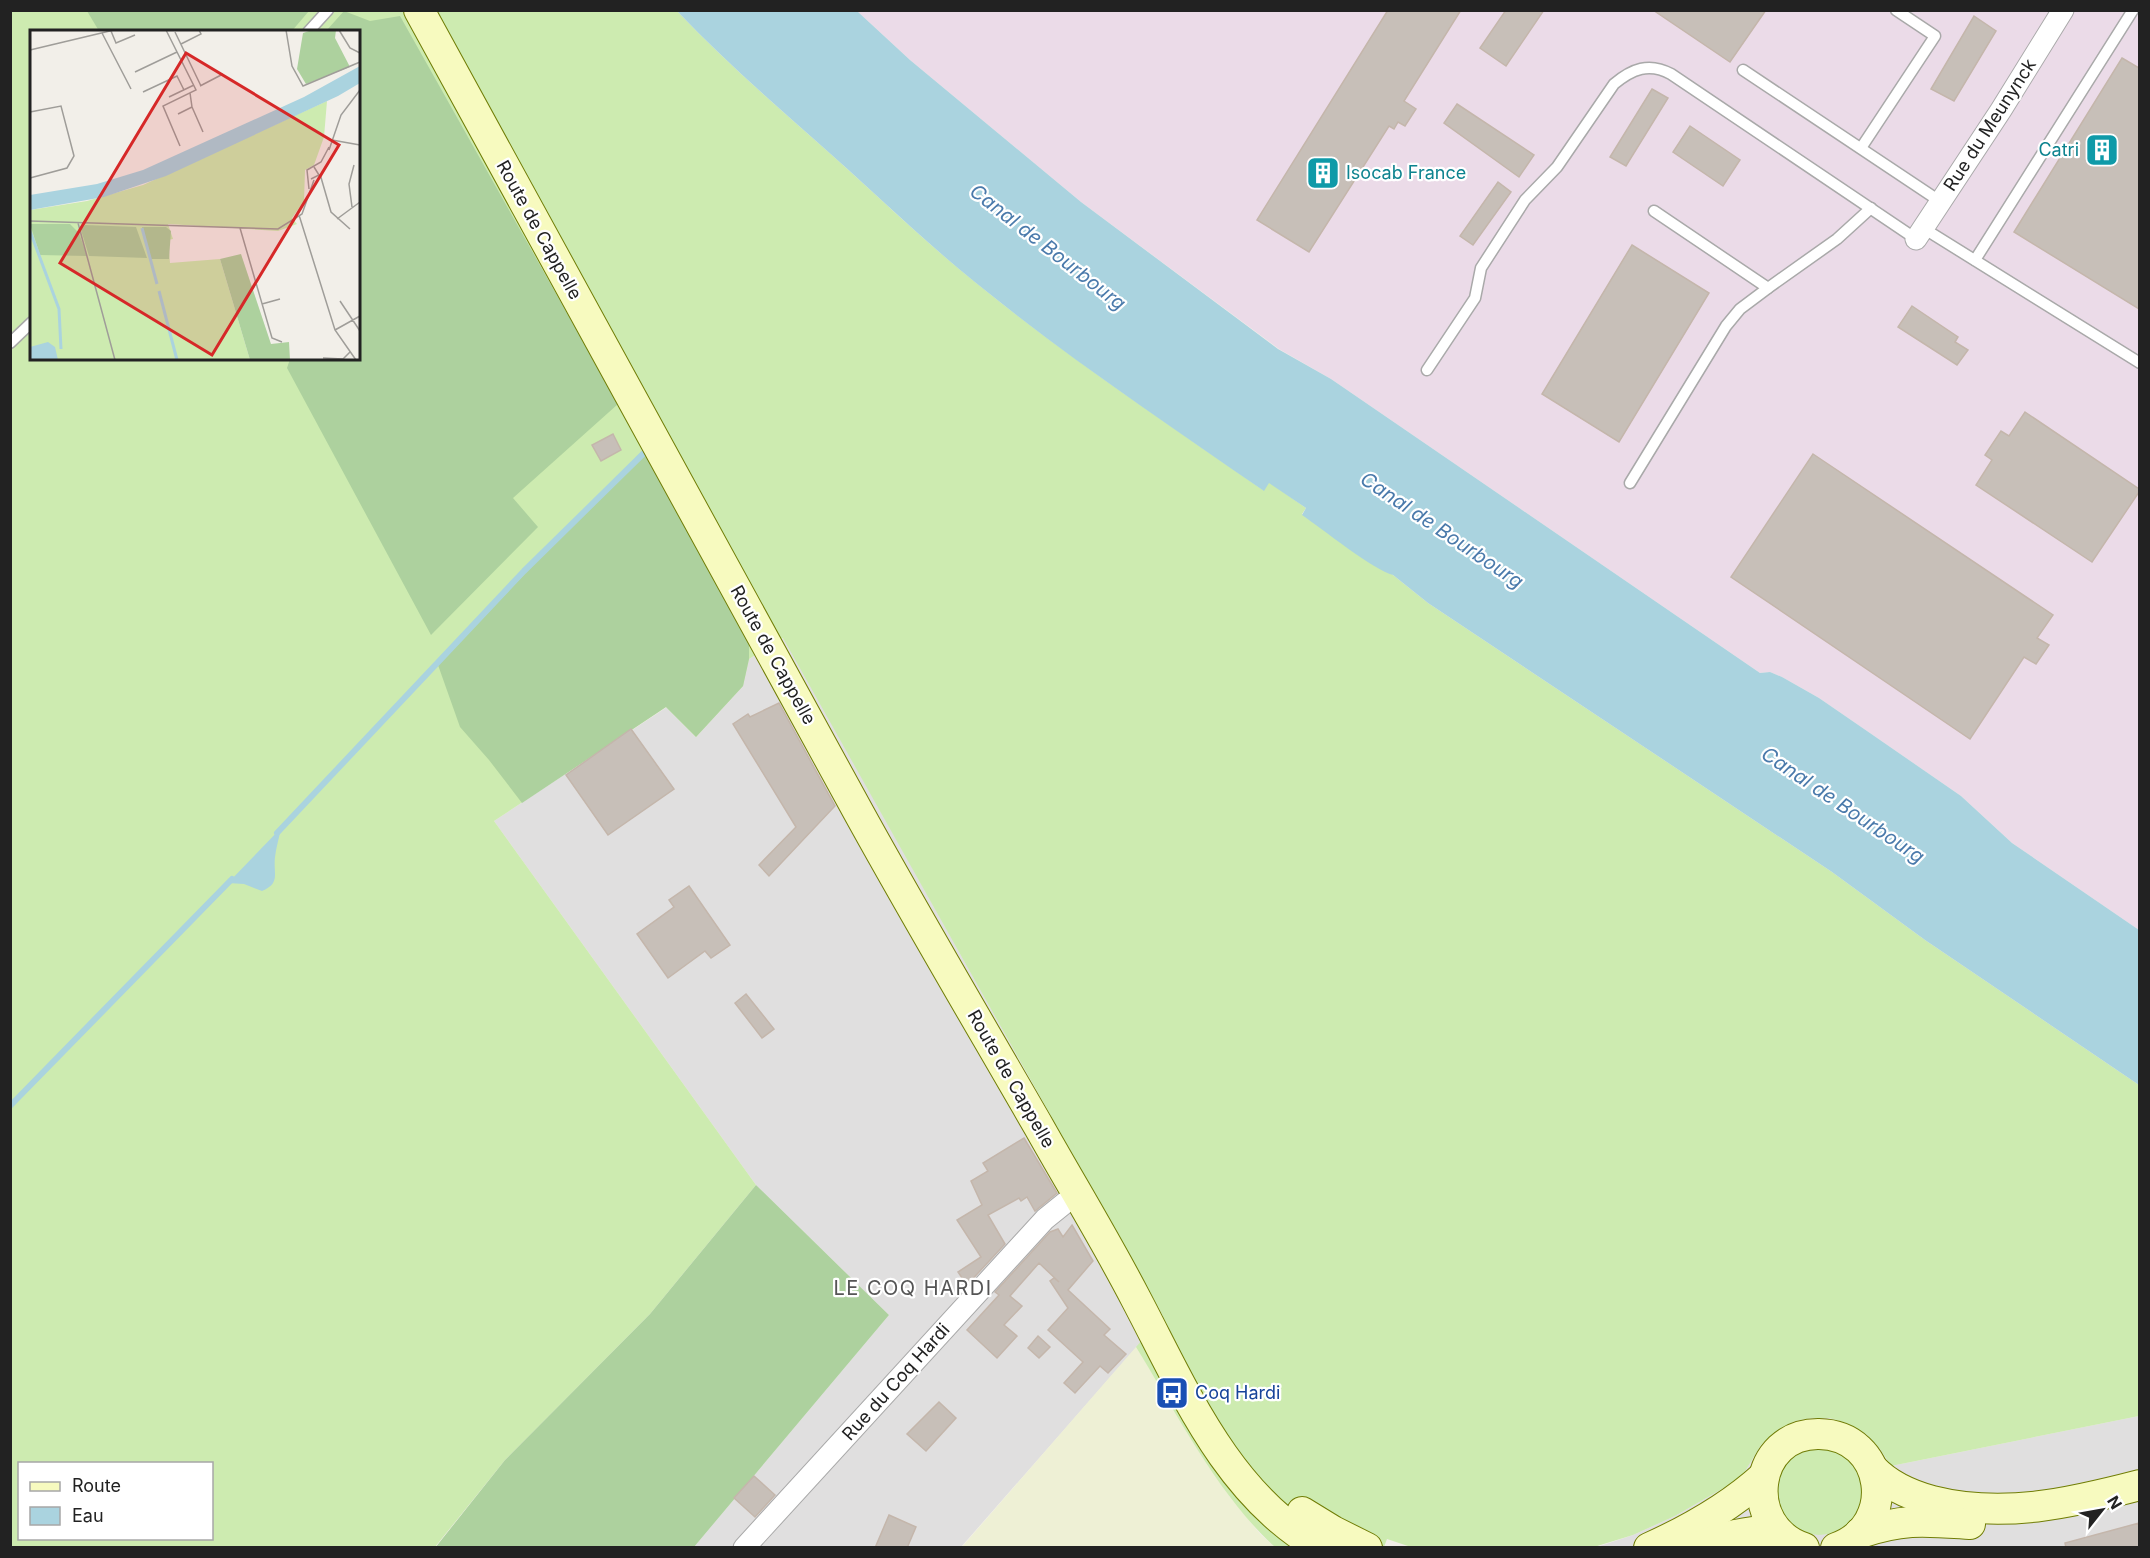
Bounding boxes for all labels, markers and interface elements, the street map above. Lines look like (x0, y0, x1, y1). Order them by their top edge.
inset map (30, 30, 360, 360)
street label: Rue du Meunynck (1939, 55, 2040, 195)
building icon: Catri (2084, 132, 2120, 168)
place label: Catri (2038, 139, 2079, 160)
building icon: Isocab France (1305, 155, 1341, 191)
street label: Route de Cappelle (493, 157, 586, 303)
place label: Isocab France (1346, 162, 1466, 183)
water label: Canal de Bourbourg (965, 179, 1131, 315)
water label: Canal de Bourbourg (1356, 467, 1528, 593)
street label: Route de Cappelle (727, 582, 820, 728)
water label: Canal de Bourbourg (1757, 742, 1929, 868)
street label: Route de Cappelle (963, 1006, 1059, 1151)
district label: LE COQ HARDI (833, 1276, 993, 1300)
street label: Rue du Coq Hardi (838, 1319, 954, 1444)
bus stop icon: Coq Hardi (1154, 1375, 1190, 1411)
place label: Coq Hardi (1195, 1382, 1280, 1403)
legend (18, 1462, 213, 1540)
text: Route (72, 1475, 121, 1496)
north arrow (2072, 1480, 2132, 1540)
text: N (2103, 1492, 2127, 1513)
text: Eau (72, 1505, 104, 1526)

